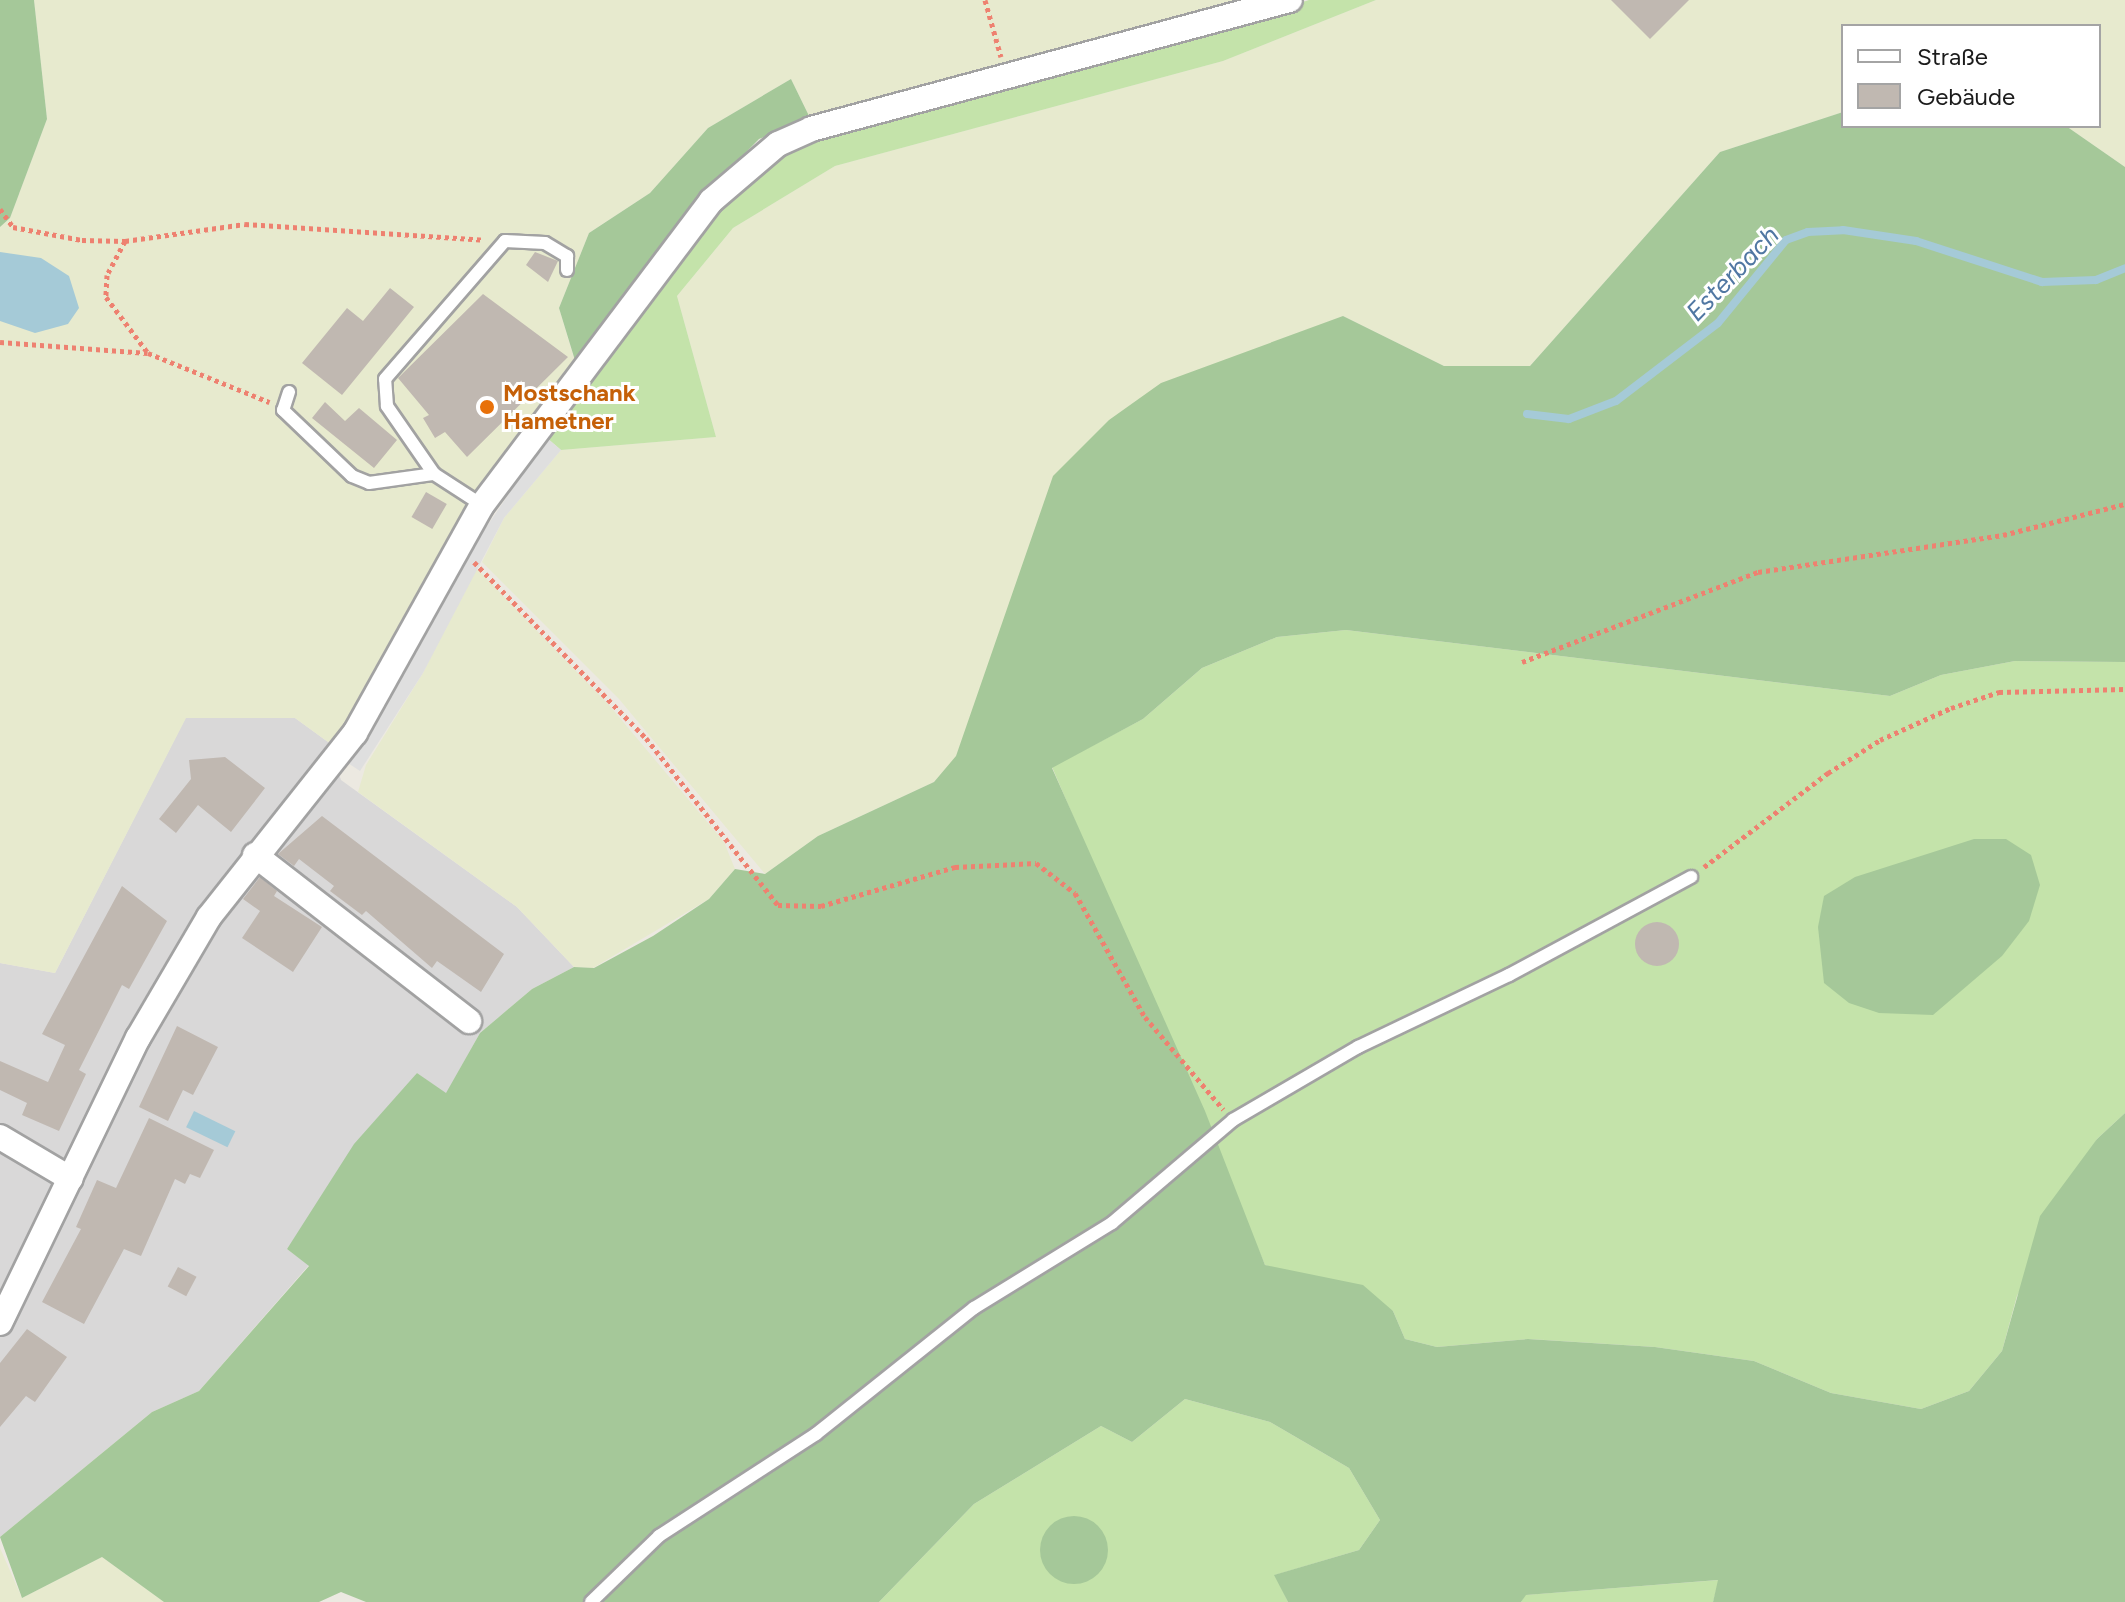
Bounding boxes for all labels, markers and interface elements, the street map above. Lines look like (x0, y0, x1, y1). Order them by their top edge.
legend (1841, 24, 2101, 128)
text: Straße (1917, 42, 1988, 71)
text: Gebäude (1917, 82, 2015, 111)
water label: Esterbach (1680, 220, 1786, 328)
place label: Mostschank Hametner (503, 379, 636, 435)
marker: Mostschank Hametner (478, 398, 496, 416)

